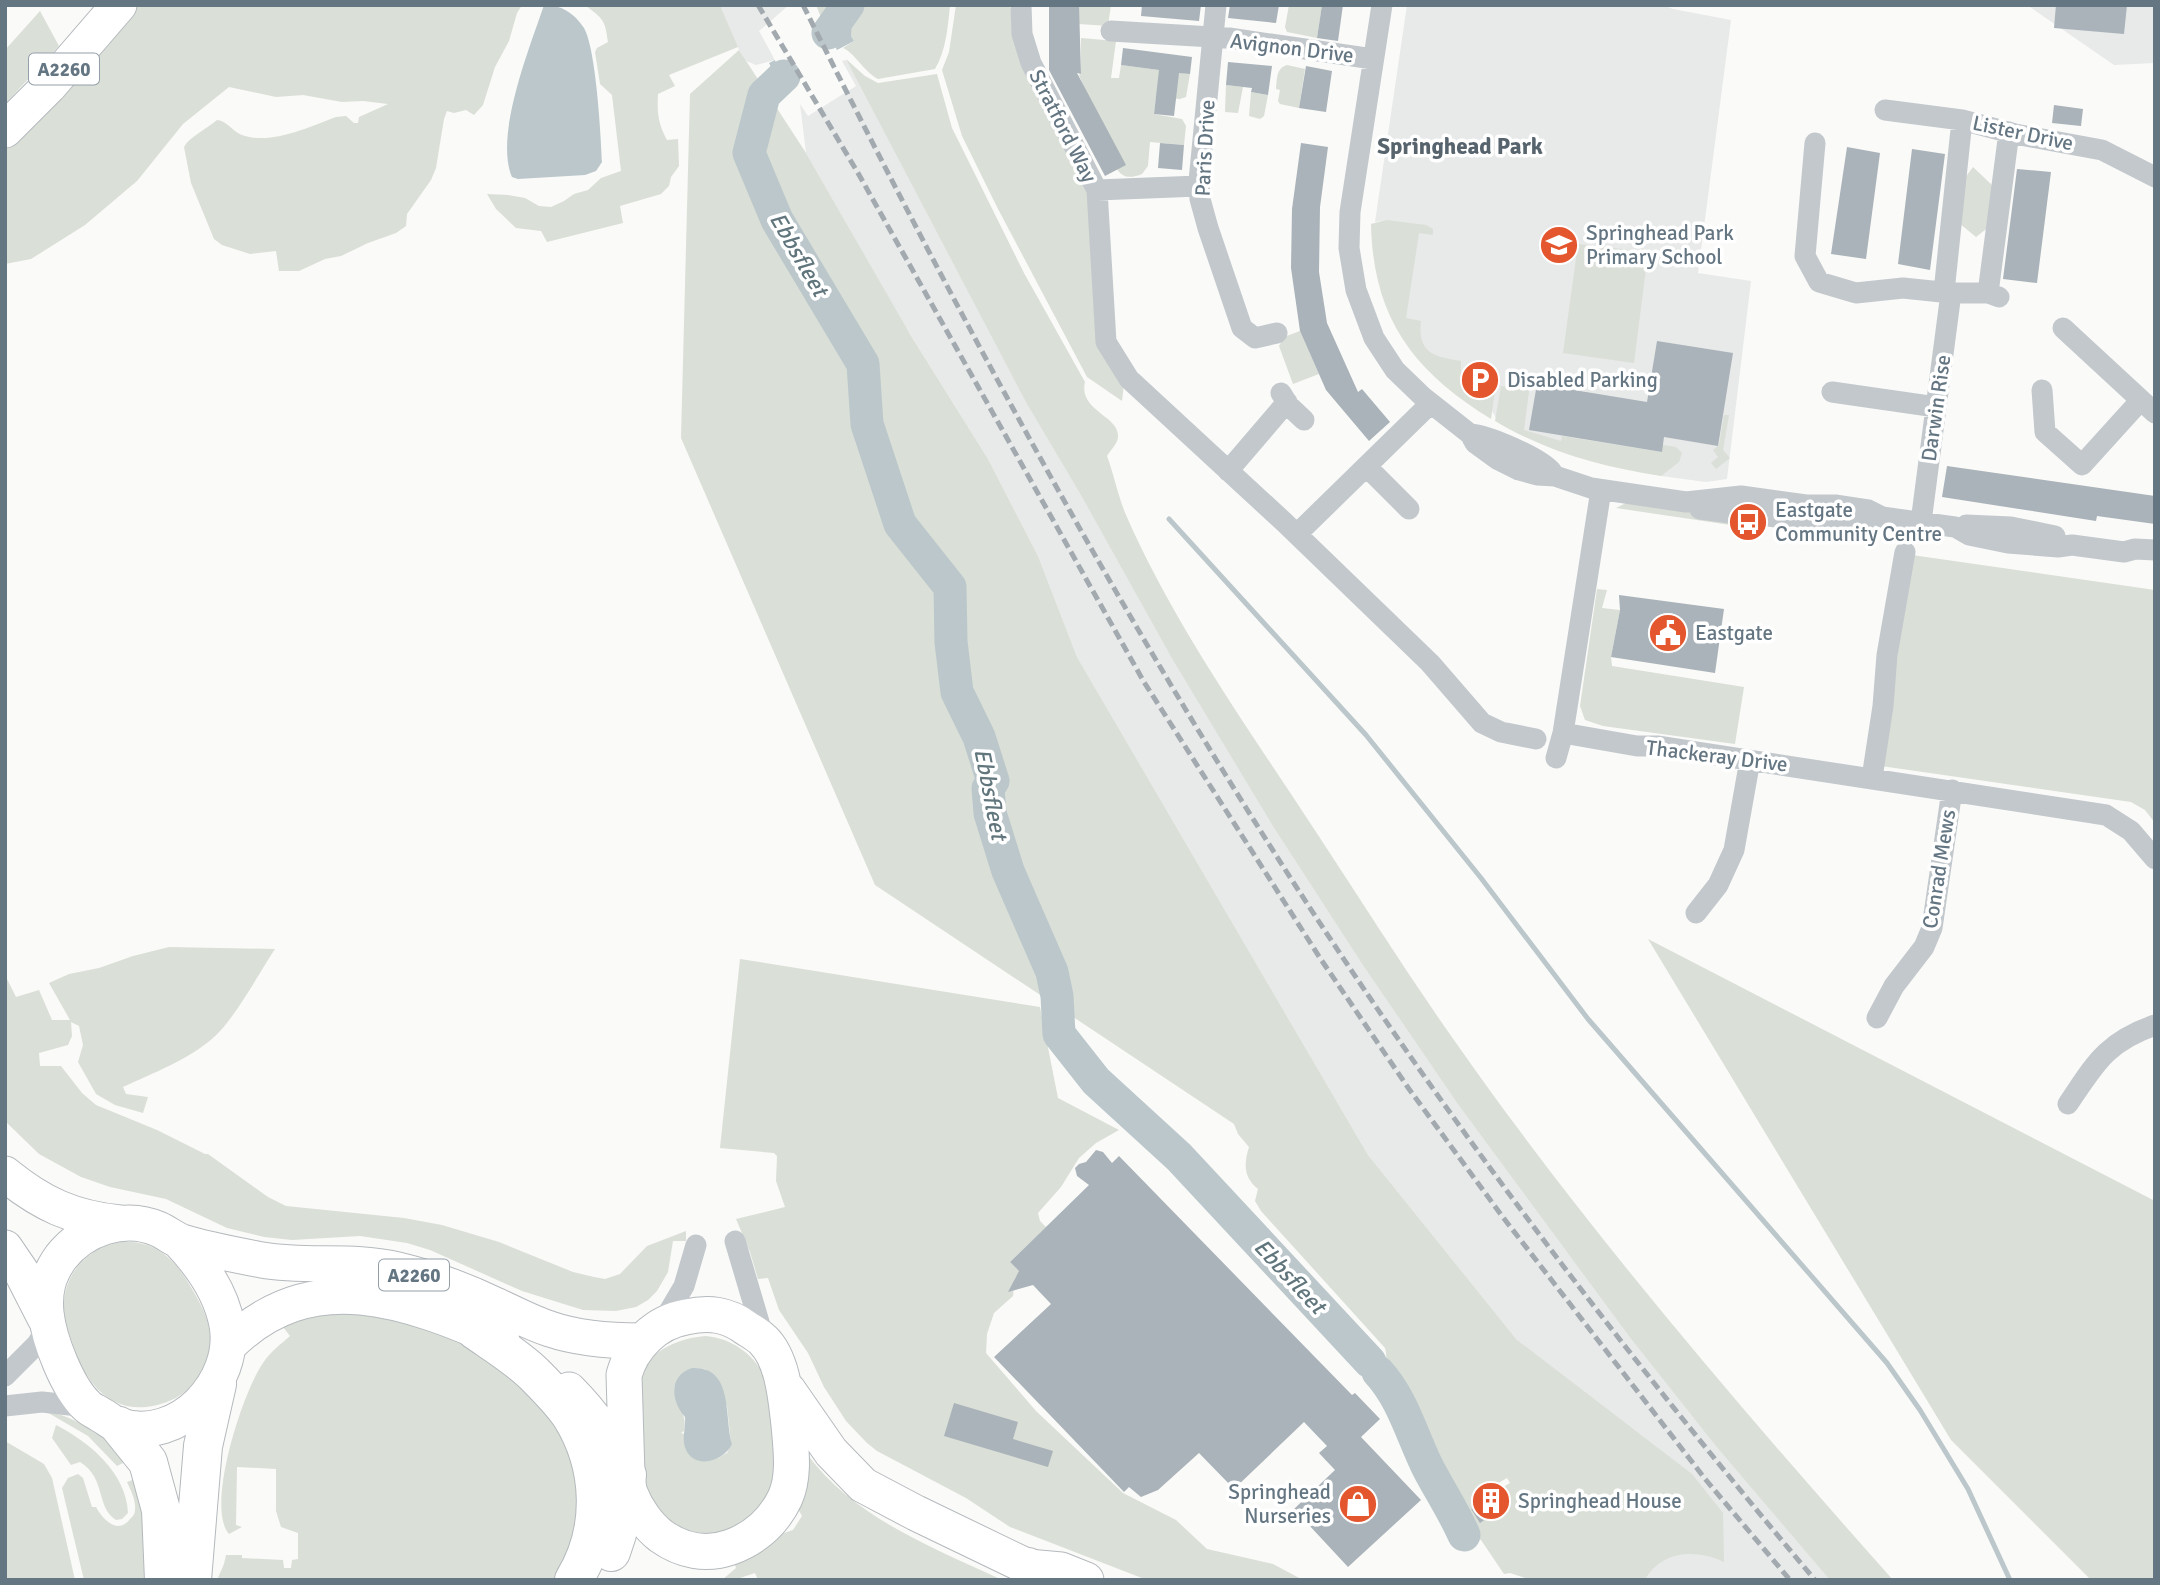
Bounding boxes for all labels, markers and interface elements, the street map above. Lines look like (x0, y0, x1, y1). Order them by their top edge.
street label: Avignon Drive (1229, 28, 1355, 68)
road number: A2260 (29, 54, 99, 85)
street label: Stratford Way (1023, 65, 1103, 187)
street label: Paris Drive (1189, 99, 1221, 197)
street label: Lister Drive (1970, 110, 2076, 156)
district label: Springhead Park (1377, 132, 1543, 161)
water label: Ebbsfleet (763, 207, 836, 304)
place label: Springhead Park Primary School (1586, 220, 1734, 270)
school or university icon: Springhead Park Primary School (1538, 224, 1580, 266)
street label: Darwin Rise (1916, 353, 1956, 463)
parking icon: Disabled Parking (1459, 359, 1501, 401)
place label: Disabled Parking (1507, 367, 1658, 393)
place label: Eastgate Community Centre (1775, 497, 1942, 547)
bus stop icon: Eastgate Community Centre (1727, 501, 1769, 543)
public building icon: Eastgate (1647, 612, 1689, 654)
place label: Eastgate (1695, 620, 1773, 646)
street label: Thackeray Drive (1645, 734, 1789, 778)
water label: Ebbsfleet (967, 746, 1014, 845)
street label: Conrad Mews (1917, 808, 1961, 930)
water label: Ebbsfleet (1248, 1233, 1334, 1322)
road number: A2260 (379, 1260, 449, 1290)
place label: Springhead Nurseries (1228, 1479, 1331, 1529)
building icon: Springhead House (1470, 1480, 1512, 1522)
shop icon: Springhead Nurseries (1337, 1483, 1379, 1525)
place label: Springhead House (1518, 1488, 1682, 1514)

